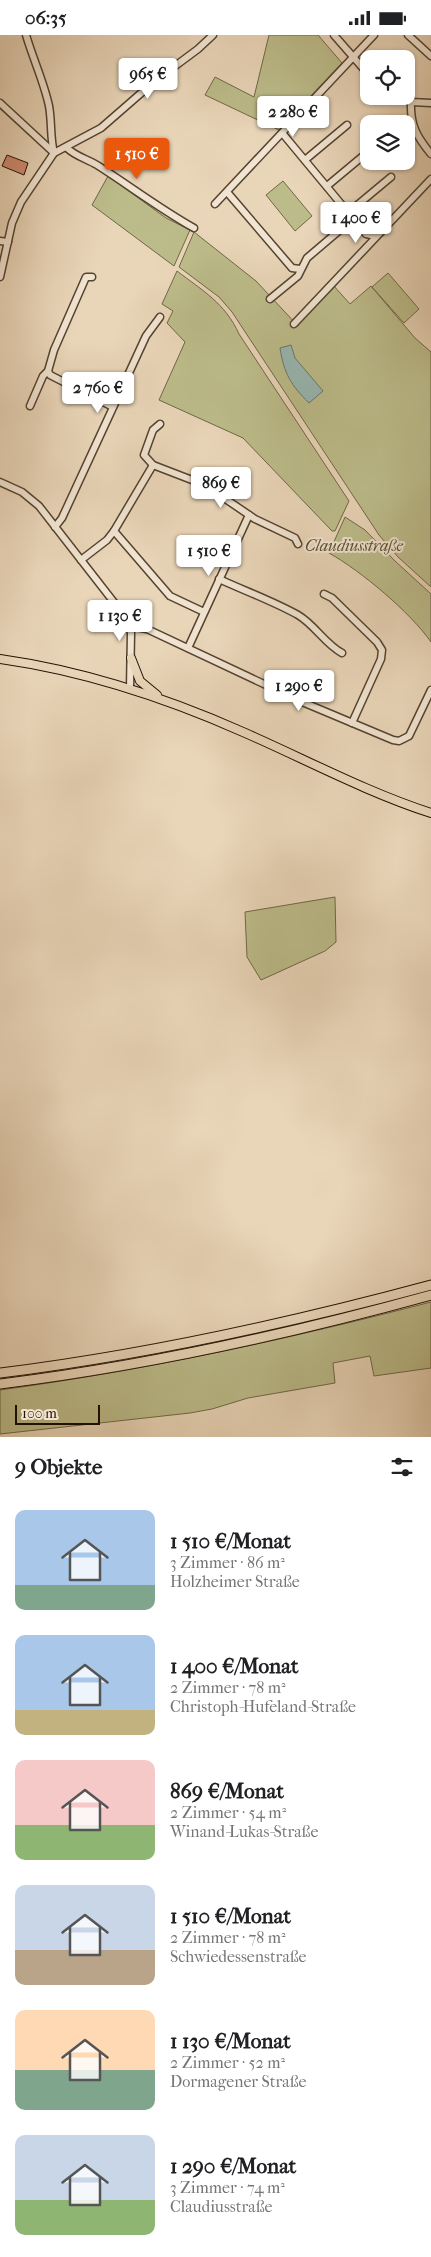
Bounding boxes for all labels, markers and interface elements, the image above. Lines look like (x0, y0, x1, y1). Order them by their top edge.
text: 06:35 (25, 7, 66, 29)
map controls (360, 50, 415, 170)
button: locate (360, 50, 415, 105)
pin: 965 € (113, 57, 183, 100)
text: 965 € (130, 64, 166, 83)
pin: 2 280 € (247, 96, 339, 138)
text: 2 280 € (268, 102, 318, 121)
button: layers (360, 115, 415, 170)
pin: 1 510 € (91, 137, 183, 180)
text: 1 510 € (115, 144, 159, 163)
pin: 1 400 € (310, 201, 402, 244)
text: 1 400 € (331, 208, 381, 227)
pin: 2 760 € (52, 371, 144, 414)
text: 2 760 € (73, 378, 123, 397)
pin: 869 € (186, 467, 256, 509)
text: 869 € (202, 473, 240, 492)
pin: 1 510 € (163, 535, 255, 577)
park label: Claudiusstraße (305, 536, 404, 555)
text: 1 510 € (187, 541, 231, 560)
pin: 1 130 € (74, 599, 166, 642)
text: 1 130 € (98, 606, 142, 625)
pin: 1 290 € (253, 669, 345, 712)
text: 1 290 € (275, 676, 323, 695)
scale bar (15, 1402, 100, 1425)
text: 100 m (22, 1405, 57, 1422)
icon: filters (388, 1453, 416, 1481)
text: 9 Objekte (15, 1455, 102, 1479)
text: 1 510 €/Monat (170, 1529, 291, 1553)
icon: home (55, 1530, 115, 1590)
text: 3 Zimmer · 86 m² (170, 1553, 285, 1572)
text: Holzheimer Straße (170, 1572, 300, 1591)
text: 1 400 €/Monat (170, 1654, 299, 1678)
icon: home (55, 1655, 115, 1715)
text: 2 Zimmer · 78 m² (170, 1678, 286, 1697)
text: Christoph-Hufeland-Straße (170, 1697, 356, 1716)
text: 869 €/Monat (170, 1779, 284, 1803)
icon: home (55, 1780, 115, 1840)
text: 2 Zimmer · 54 m² (170, 1803, 286, 1822)
text: Winand-Lukas-Straße (170, 1822, 318, 1841)
text: 1 510 €/Monat (170, 1904, 291, 1928)
icon: home (55, 1905, 115, 1965)
text: 2 Zimmer · 78 m² (170, 1928, 286, 1947)
text: Schwiedessenstraße (170, 1947, 307, 1966)
text: 1 130 €/Monat (170, 2029, 291, 2053)
icon: home (55, 2030, 115, 2090)
text: 2 Zimmer · 52 m² (170, 2053, 285, 2072)
text: Dormagener Straße (170, 2072, 306, 2091)
text: 1 290 €/Monat (170, 2154, 296, 2178)
icon: home (55, 2155, 115, 2215)
text: 3 Zimmer · 74 m² (170, 2178, 285, 2197)
text: Claudiusstraße (170, 2197, 272, 2216)

